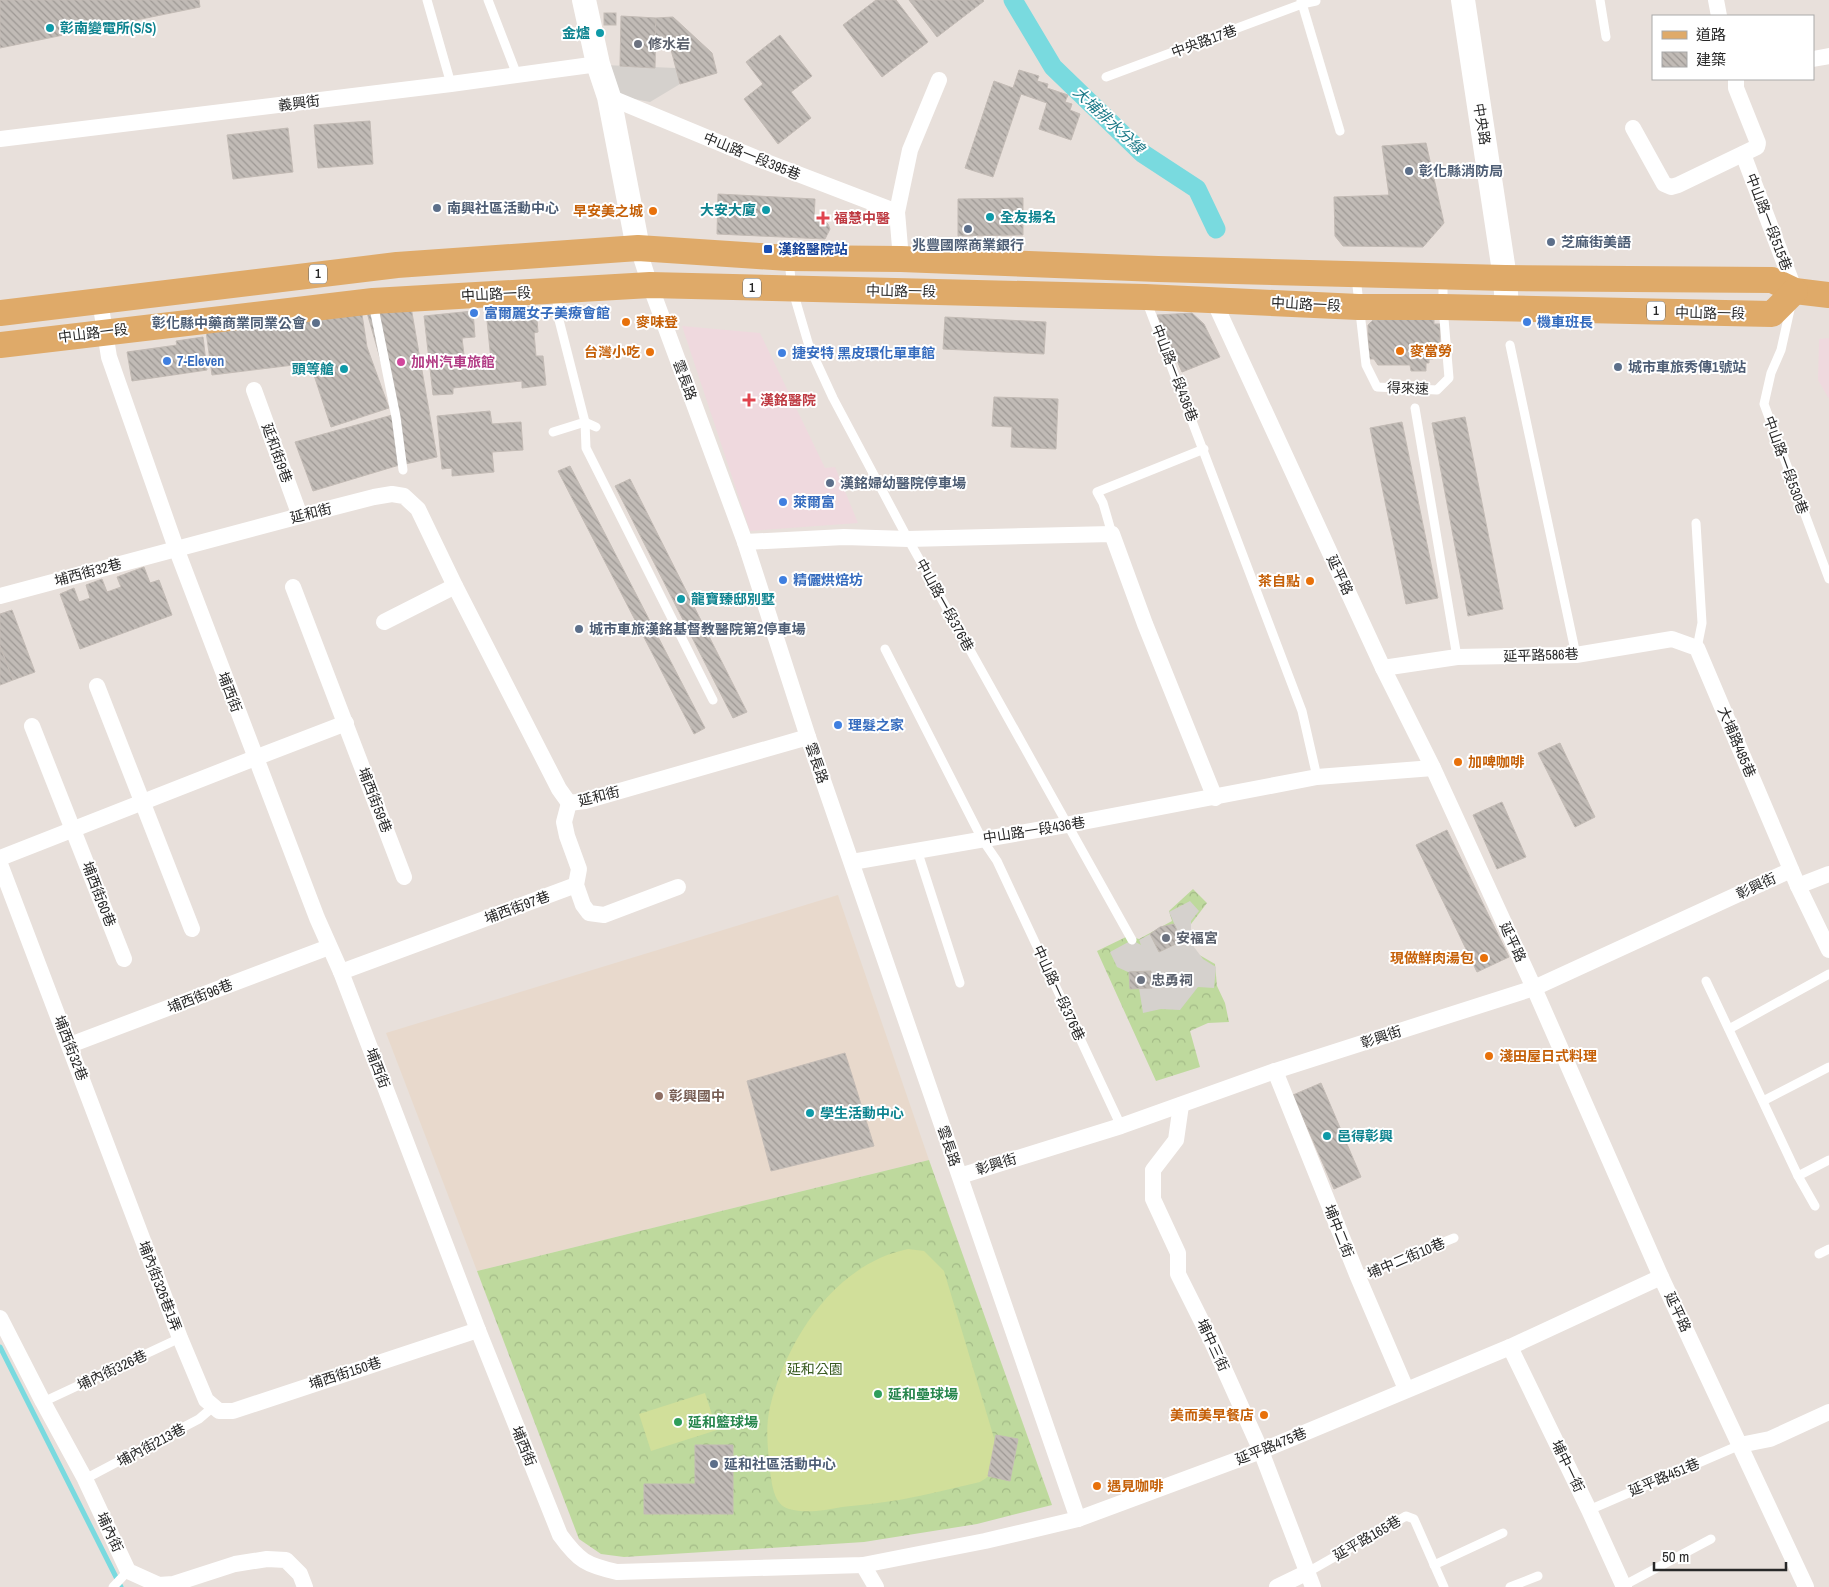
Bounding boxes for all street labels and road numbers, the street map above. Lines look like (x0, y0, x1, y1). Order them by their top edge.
street label: 中央路17巷 (1169, 21, 1239, 61)
street label: 義興街 (277, 92, 321, 114)
street label: 中央路 (1470, 102, 1494, 146)
street label: 中山路一段395巷 (701, 128, 803, 184)
street label: 中山路一段515巷 (1742, 171, 1796, 273)
road number: 1 (309, 264, 327, 284)
road number: 1 (743, 278, 761, 298)
street label: 中山路一段 (866, 281, 936, 301)
street label: 中山路一段 (461, 283, 531, 305)
street label: 中山路一段 (1271, 293, 1341, 315)
road number: 1 (1647, 302, 1665, 321)
street label: 中山路一段 (1675, 303, 1745, 323)
street label: 中山路一段 (57, 320, 129, 346)
street label: 中山路一段436巷 (1148, 322, 1202, 424)
street label: 雲長路 (669, 357, 701, 403)
street label: 得來速 (1387, 378, 1430, 398)
street label: 中山路一段530巷 (1760, 413, 1812, 517)
street label: 延和街9巷 (258, 421, 296, 485)
street label: 延和街 (288, 499, 334, 527)
street label: 延平路 (1323, 552, 1357, 598)
street label: 埔西街32巷 (52, 554, 124, 590)
street label: 中山路一段376巷 (912, 556, 978, 654)
street label: 延平路586巷 (1503, 645, 1579, 665)
street label: 埔西街 (214, 669, 246, 715)
street label: 大埔路485巷 (1714, 704, 1760, 780)
street label: 雲長路 (802, 740, 832, 786)
street label: 埔西街59巷 (354, 765, 396, 835)
street label: 延和街 (576, 782, 622, 810)
street label: 中山路一段436巷 (982, 813, 1086, 847)
street label: 埔西街60巷 (78, 859, 120, 929)
street label: 彰興街 (1733, 869, 1779, 903)
street label: 埔西街97巷 (482, 887, 552, 927)
street label: 延平路 (1496, 919, 1530, 965)
street label: 中山路一段376巷 (1029, 942, 1089, 1044)
street label: 埔西街96巷 (165, 975, 235, 1017)
street label: 埔西街32巷 (50, 1013, 92, 1083)
street label: 彰興街 (1358, 1022, 1404, 1052)
street label: 埔西街 (362, 1045, 394, 1091)
street label: 雲長路 (934, 1123, 964, 1169)
street label: 彰興街 (973, 1149, 1019, 1179)
street label: 埔中二街 (1320, 1202, 1358, 1260)
street label: 埔中二街10巷 (1364, 1234, 1448, 1282)
street label: 埔內街326巷1弄 (134, 1238, 186, 1334)
street label: 延平路 (1661, 1289, 1695, 1335)
street label: 埔中三街 (1193, 1316, 1233, 1374)
street label: 埔內街326巷 (74, 1346, 150, 1394)
street label: 埔西街150巷 (306, 1353, 384, 1393)
street label: 埔內街213巷 (114, 1419, 188, 1471)
street label: 埔西街 (508, 1423, 540, 1469)
street label: 延平路475巷 (1233, 1424, 1309, 1468)
street label: 埔中一街 (1548, 1437, 1588, 1495)
street label: 延平路451巷 (1626, 1454, 1702, 1500)
street label: 埔內街 (93, 1509, 127, 1555)
street label: 延平路165巷 (1330, 1511, 1404, 1565)

